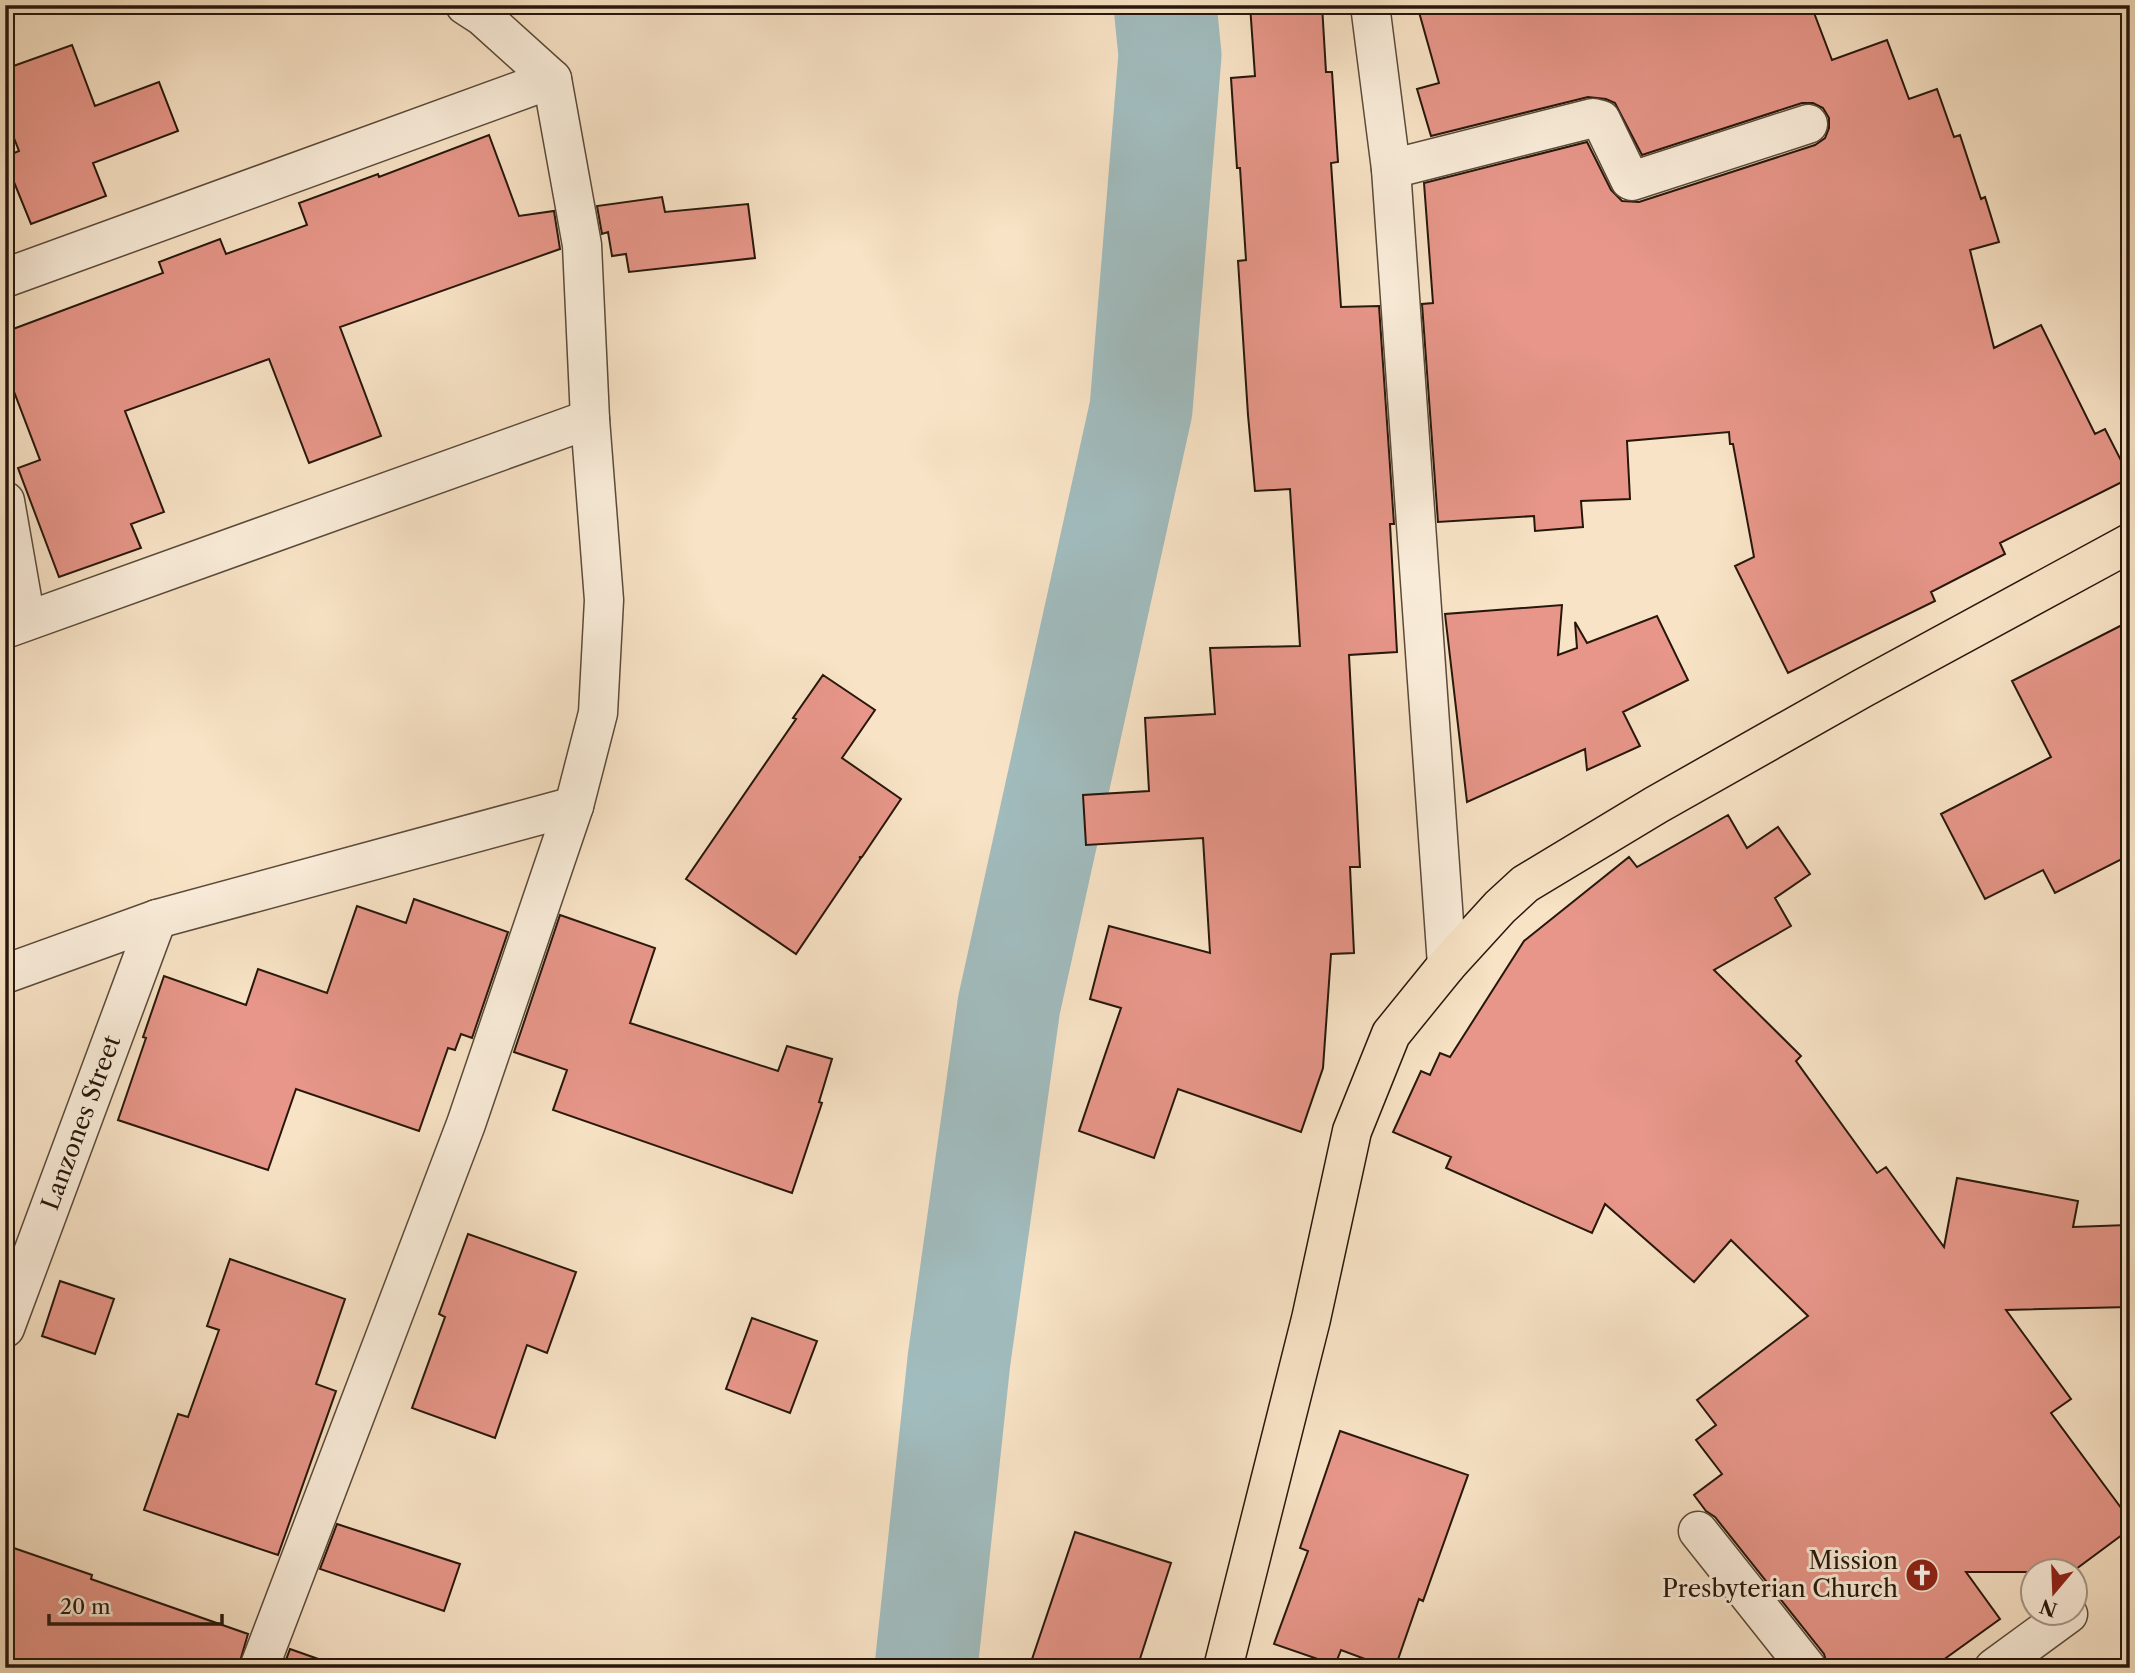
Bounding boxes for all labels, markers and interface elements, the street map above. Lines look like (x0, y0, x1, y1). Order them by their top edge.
street label: Lanzones Street (35, 1031, 127, 1214)
place label: Mission Presbyterian Church (1662, 1546, 1898, 1603)
church icon: Mission Presbyterian Church (1903, 1556, 1941, 1594)
north arrow (2020, 1558, 2090, 1628)
scale bar (49, 1582, 222, 1626)
text: 20 m (60, 1594, 111, 1619)
text: N (2037, 1594, 2060, 1621)

